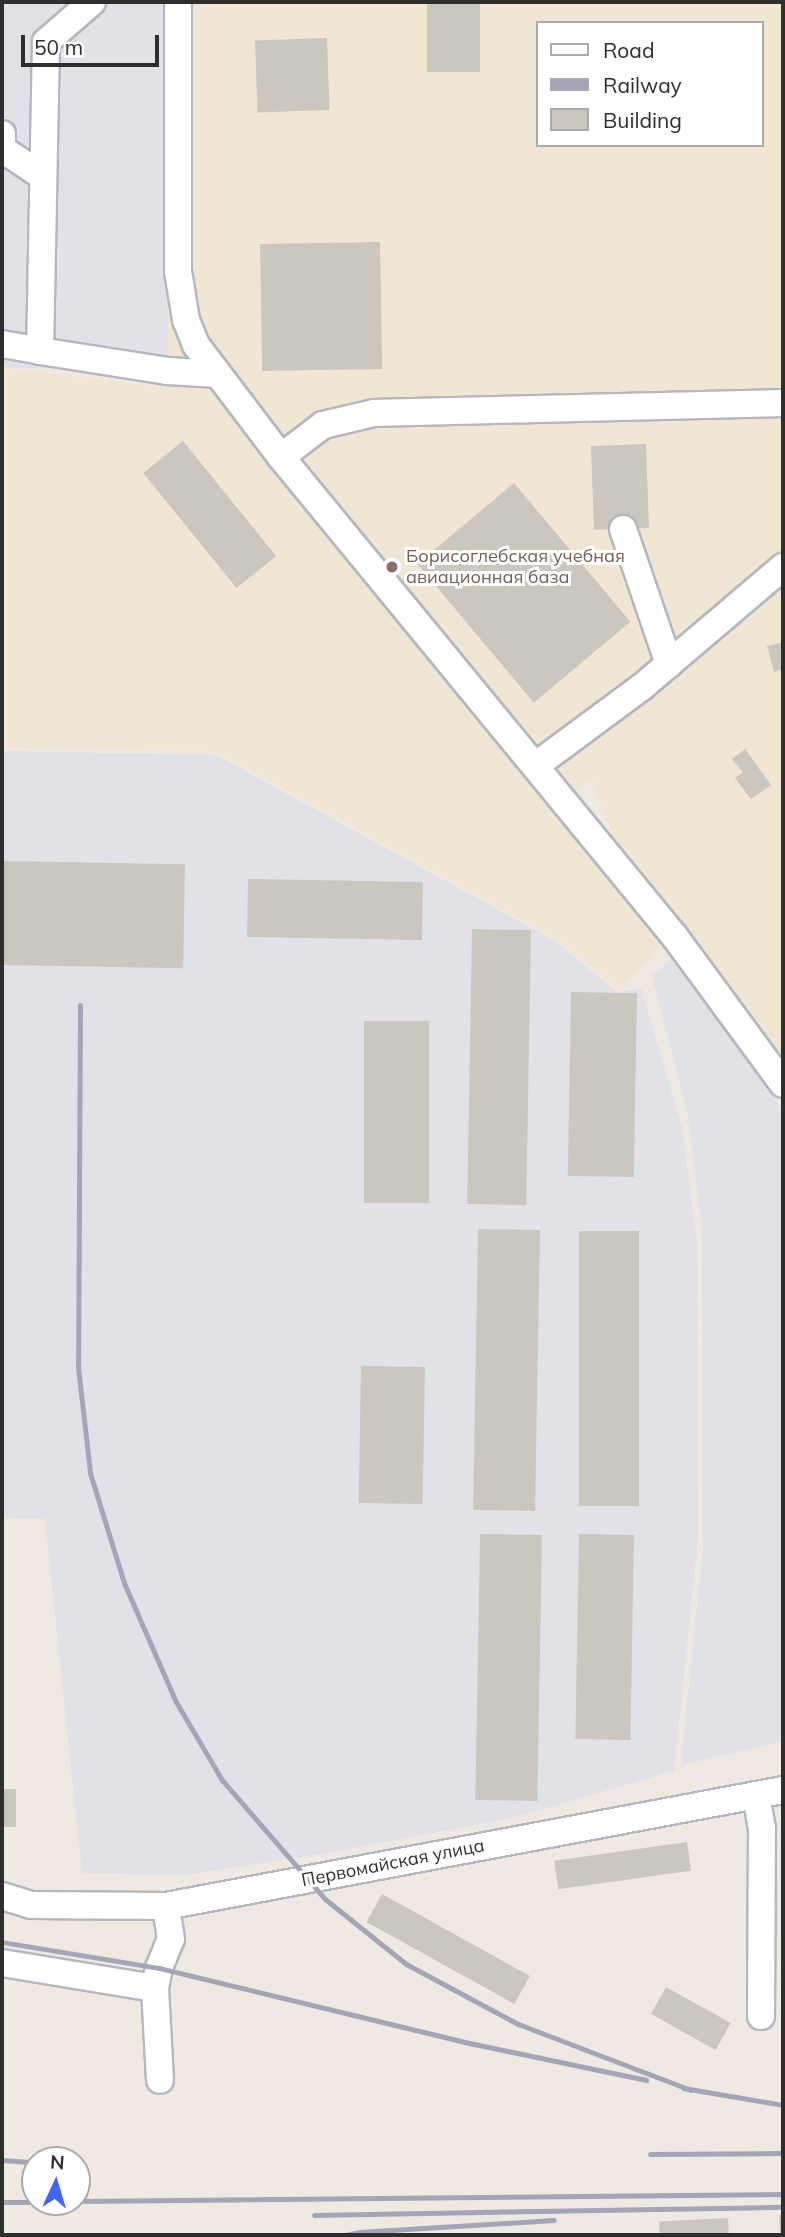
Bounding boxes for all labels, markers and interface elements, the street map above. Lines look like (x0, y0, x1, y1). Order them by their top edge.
scale bar (24, 21, 163, 65)
legend (536, 21, 764, 147)
text: 50 m (34, 34, 83, 60)
text: Road (603, 37, 654, 63)
text: Railway (603, 72, 682, 98)
text: Building (603, 107, 682, 133)
place label: Борисоглебская учебная авиационная база (406, 546, 625, 588)
marker: Борисоглебская учебная авиационная база (384, 559, 400, 575)
street label: Первомайская улица (300, 1835, 486, 1891)
north arrow (21, 2146, 91, 2216)
text: N (49, 2150, 65, 2175)

